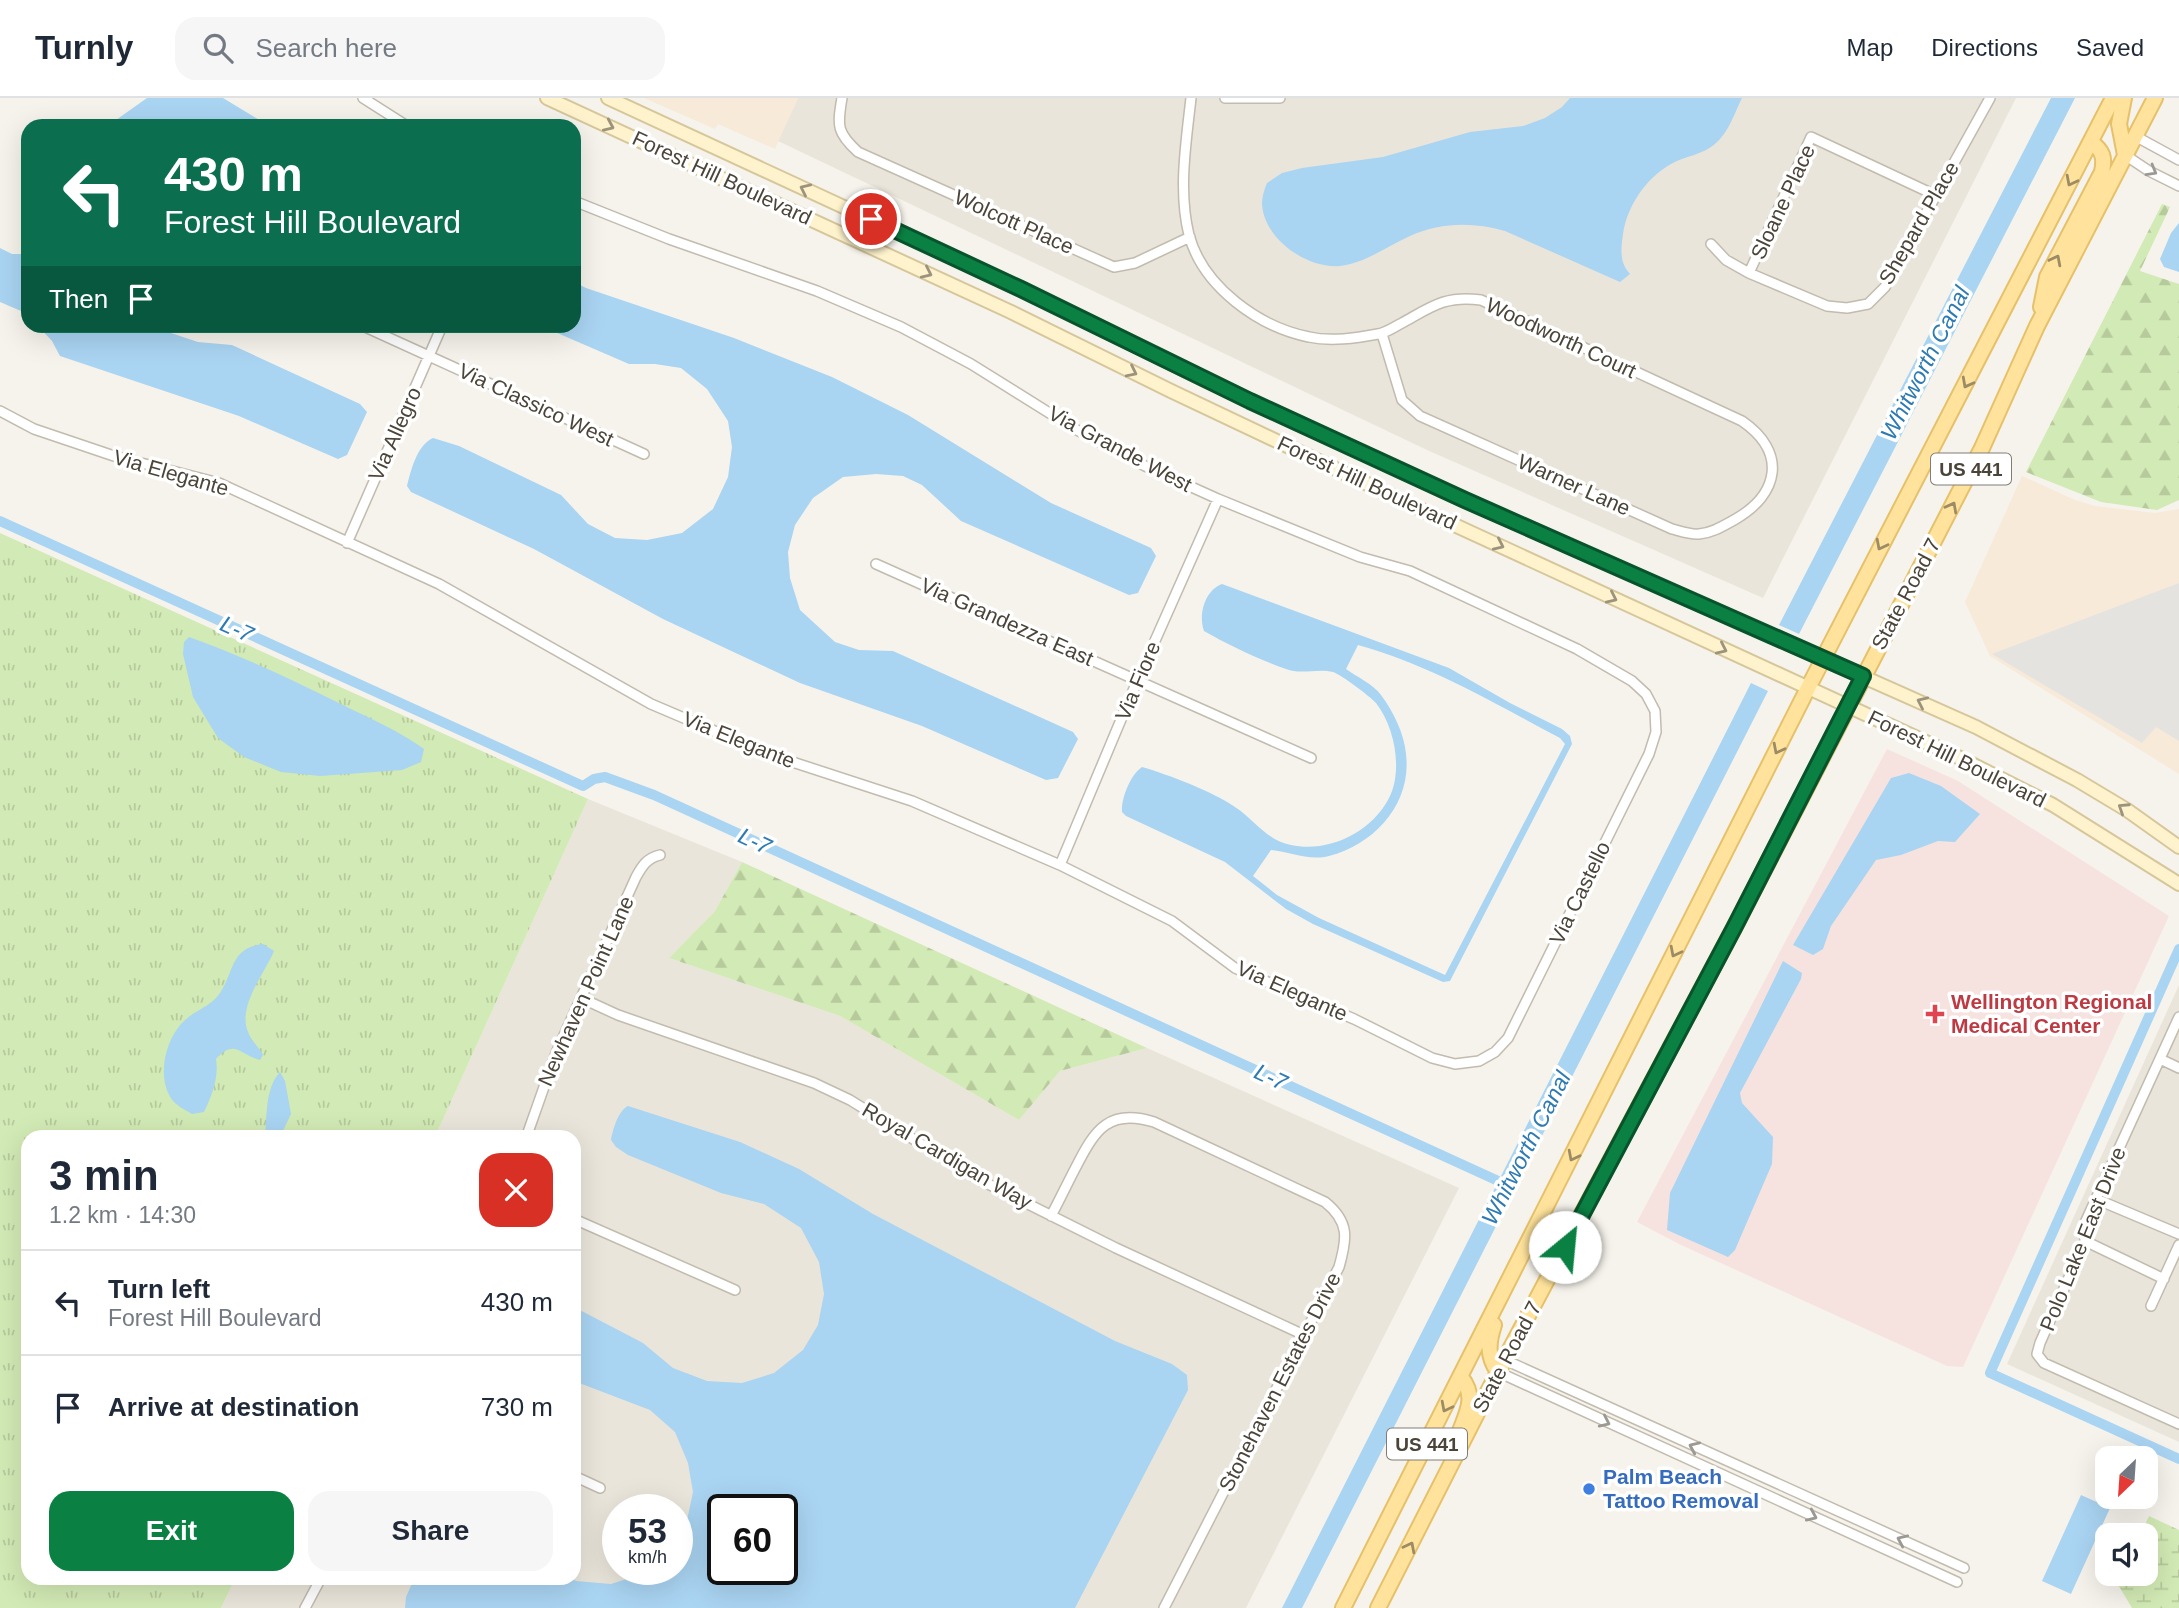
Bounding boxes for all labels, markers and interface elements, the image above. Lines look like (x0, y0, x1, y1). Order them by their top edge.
search box (175, 17, 665, 80)
text: Turnly (35, 29, 133, 66)
icon: search (199, 29, 237, 67)
text: Search here (255, 33, 397, 63)
text: Map (1847, 34, 1893, 61)
text: Directions (1931, 34, 2038, 61)
text: Saved (2076, 34, 2144, 61)
one-way arrow (602, 118, 614, 132)
street label: Forest Hill Boulevard (629, 126, 815, 229)
street label: Sloane Place (1746, 141, 1819, 263)
icon: left (49, 147, 140, 238)
text: 430 m (164, 147, 303, 201)
street label: Shepard Place (1874, 157, 1963, 288)
one-way arrow (2144, 163, 2157, 176)
one-way arrow (2066, 173, 2080, 186)
one-way arrow (800, 183, 812, 197)
street label: Wolcott Place (951, 185, 1077, 258)
pin (841, 189, 901, 249)
icon: arrive (852, 200, 890, 238)
text: Forest Hill Boulevard (164, 204, 461, 240)
one-way arrow (2047, 255, 2061, 268)
one-way arrow (920, 265, 932, 279)
icon: arrive (122, 280, 160, 318)
water label: Whitworth Canal (1875, 281, 1975, 444)
text: Then (49, 284, 108, 314)
street label: Woodworth Court (1482, 293, 1640, 382)
street label: Via Classico West (455, 359, 618, 451)
one-way arrow (1125, 363, 1137, 377)
one-way arrow (1962, 376, 1975, 388)
street label: Via Allegro (364, 383, 425, 484)
street label: Via Grande West (1045, 401, 1196, 496)
street label: Forest Hill Boulevard (1274, 431, 1460, 534)
street label: Via Elegante (111, 445, 231, 500)
street label: Warner Lane (1514, 450, 1634, 520)
road number: US 441 (1931, 454, 2011, 484)
one-way arrow (1943, 501, 1957, 514)
street label: State Road 7 (1867, 534, 1944, 653)
one-way arrow (1491, 537, 1504, 551)
one-way arrow (1876, 538, 1890, 550)
street label: Via Grandezza East (917, 573, 1097, 670)
one-way arrow (1605, 590, 1618, 604)
water label: L-7 (217, 610, 259, 648)
street label: Via Fiore (1111, 638, 1164, 724)
one-way arrow (1715, 640, 1728, 654)
one-way arrow (1917, 696, 1929, 710)
street label: Forest Hill Boulevard (1865, 705, 2050, 812)
street label: Via Elegante (680, 707, 799, 772)
one-way arrow (1772, 742, 1786, 754)
one-way arrow (2118, 803, 2131, 816)
water label: L-7 (734, 822, 777, 860)
street label: Via Castello (1545, 838, 1614, 948)
street label: Newhaven Point Lane (533, 892, 638, 1089)
one-way arrow (1670, 945, 1684, 957)
street label: Via Elegante (1233, 956, 1351, 1025)
place label: Wellington Regional Medical Center (1951, 990, 2152, 1037)
marker: Wellington Regional Medical Center (1925, 1004, 1945, 1024)
water label: L-7 (1250, 1058, 1293, 1096)
water label: Whitworth Canal (1476, 1066, 1576, 1229)
street label: Royal Cardigan Way (858, 1098, 1036, 1214)
street label: Polo Lake East Drive (2035, 1144, 2130, 1334)
one-way arrow (1567, 1148, 1581, 1161)
text: 3 min (49, 1152, 159, 1199)
button: close (479, 1153, 553, 1227)
text: 1.2 km · 14:30 (49, 1202, 196, 1228)
position arrow (1528, 1210, 1602, 1284)
street label: Stonehaven Estates Drive (1214, 1268, 1345, 1495)
text: Turn left (108, 1274, 210, 1304)
icon: left (49, 1284, 87, 1322)
text: 430 m (481, 1287, 553, 1317)
street label: State Road 7 (1468, 1297, 1545, 1416)
text: Forest Hill Boulevard (108, 1305, 321, 1331)
icon: arrive (49, 1389, 87, 1427)
text: Arrive at destination (108, 1392, 359, 1422)
text: 730 m (481, 1392, 553, 1422)
one-way arrow (1440, 1400, 1454, 1412)
one-way arrow (1598, 1414, 1610, 1428)
road number: US 441 (1387, 1428, 1467, 1460)
one-way arrow (1689, 1441, 1702, 1455)
north arrow (2095, 1446, 2158, 1508)
map controls (2095, 1446, 2158, 1586)
place label: Palm Beach Tattoo Removal (1603, 1465, 1759, 1512)
marker: Palm Beach Tattoo Removal (1581, 1481, 1597, 1497)
button: Exit (49, 1491, 294, 1571)
button: Share (308, 1491, 553, 1571)
speed limit sign: 60 (707, 1494, 798, 1585)
one-way arrow (1805, 1508, 1817, 1522)
text: 53 (628, 1511, 667, 1550)
button: sound (2095, 1523, 2158, 1586)
one-way arrow (1897, 1534, 1909, 1548)
one-way arrow (1401, 1542, 1415, 1554)
text: km/h (628, 1547, 667, 1567)

